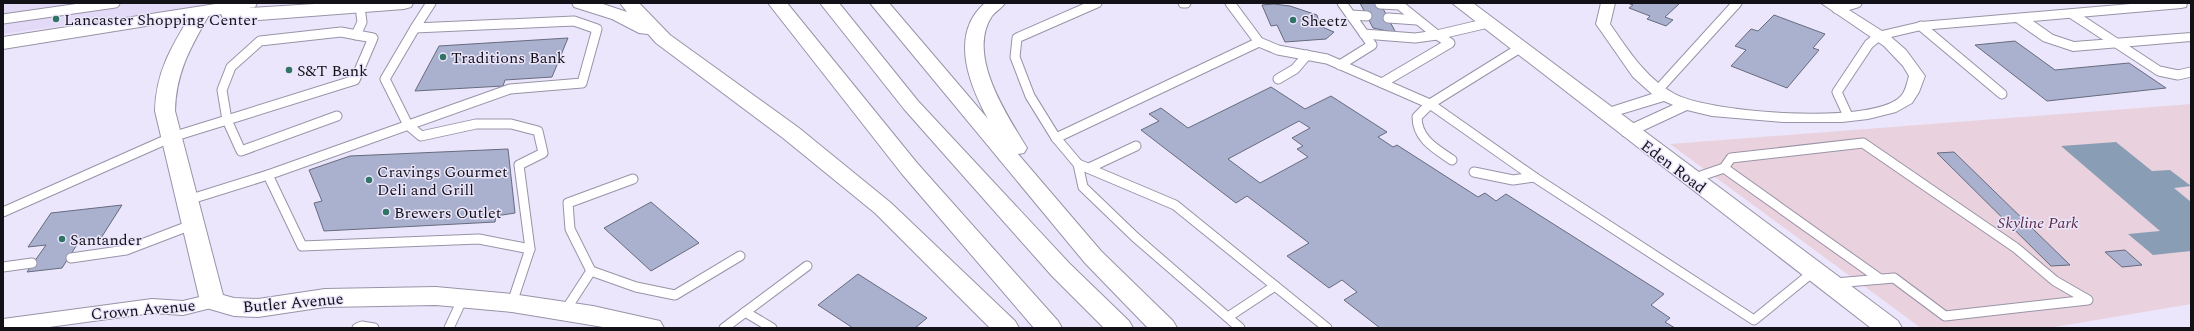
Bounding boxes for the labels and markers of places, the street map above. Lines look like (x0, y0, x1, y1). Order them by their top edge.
place label: Lancaster Shopping Center (64, 8, 257, 32)
place label: Sheetz (1301, 9, 1348, 33)
marker: Lancaster Shopping Center (51, 14, 61, 24)
marker: Sheetz (1288, 15, 1298, 25)
place label: Traditions Bank (451, 46, 566, 70)
marker: Traditions Bank (438, 52, 448, 62)
place label: S&T Bank (297, 59, 368, 83)
marker: S&T Bank (284, 65, 294, 75)
place label: Cravings Gourmet Deli and Grill (377, 160, 508, 202)
marker: Cravings Gourmet Deli and Grill (364, 175, 374, 185)
place label: Brewers Outlet (394, 201, 502, 225)
marker: Brewers Outlet (381, 207, 391, 217)
place label: Santander (70, 228, 142, 252)
marker: Santander (57, 234, 67, 244)

